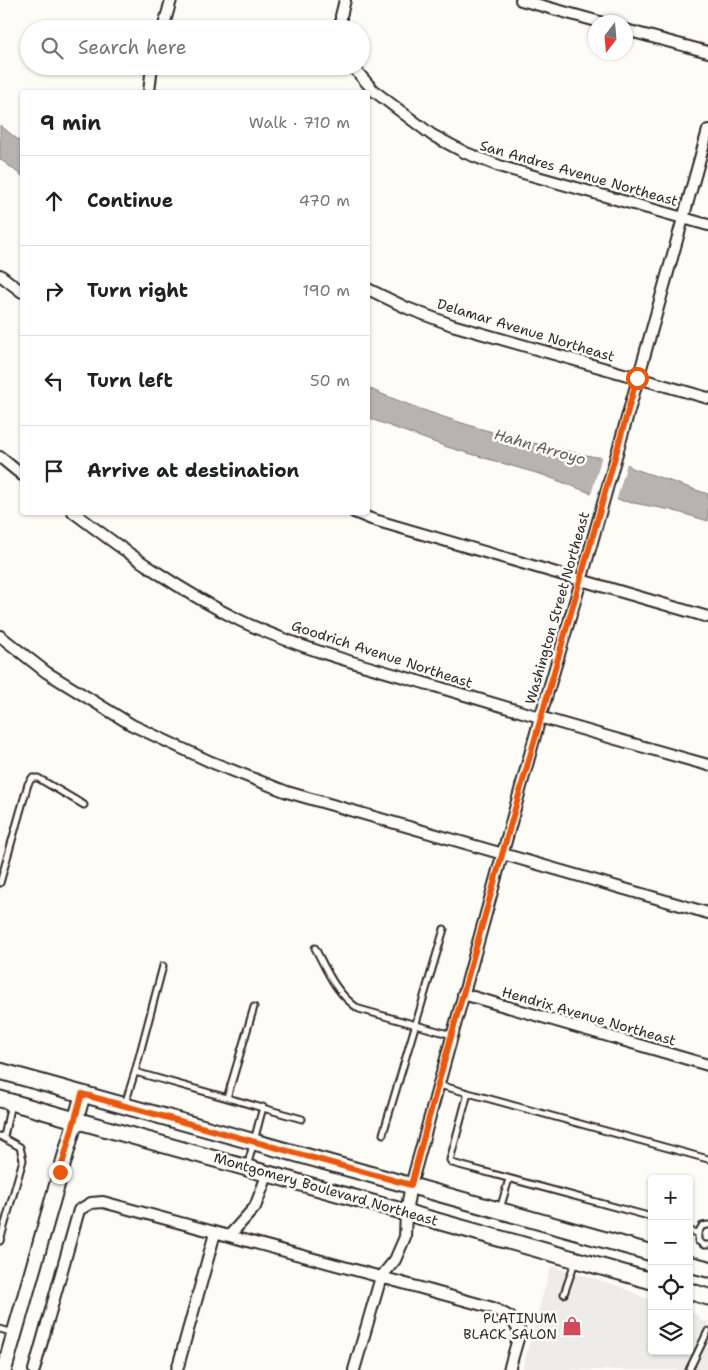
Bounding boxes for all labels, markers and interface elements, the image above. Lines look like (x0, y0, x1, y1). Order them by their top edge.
north arrow (588, 15, 633, 60)
search box (20, 20, 370, 75)
icon: search (38, 34, 66, 62)
text: Search here (78, 35, 187, 60)
text: 9 min (40, 109, 101, 137)
text: Walk · 710 m (249, 112, 350, 133)
street label: San Andres Avenue Northeast (478, 136, 680, 210)
icon: ahead (40, 187, 68, 215)
text: Continue (87, 188, 173, 213)
text: 470 m (299, 190, 350, 211)
icon: right (40, 277, 68, 305)
text: Turn right (87, 278, 188, 303)
text: 190 m (303, 280, 350, 301)
street label: Delamar Avenue Northeast (435, 294, 617, 366)
icon: left (40, 367, 68, 395)
route start (626, 367, 649, 390)
text: Turn left (87, 368, 173, 393)
text: 50 m (310, 370, 350, 391)
water label: Hahn Arroyo (492, 424, 588, 470)
icon: arrive (40, 457, 68, 485)
text: Arrive at destination (87, 458, 299, 483)
street label: Washington Street Northeast (521, 510, 593, 706)
street label: Goodrich Avenue Northeast (289, 616, 475, 692)
street label: Hendrix Avenue Northeast (500, 983, 678, 1049)
street label: Montgomery Boulevard Northeast (212, 1148, 440, 1230)
route end (49, 1161, 72, 1184)
map controls (648, 1175, 693, 1355)
button: + (648, 1175, 693, 1220)
button: − (648, 1220, 693, 1265)
button: locate (648, 1265, 693, 1310)
place label: PLATINUM BLACK SALON (463, 1309, 557, 1343)
button: layers (648, 1310, 693, 1355)
shop icon: PLATINUM BLACK SALON (561, 1315, 583, 1337)

